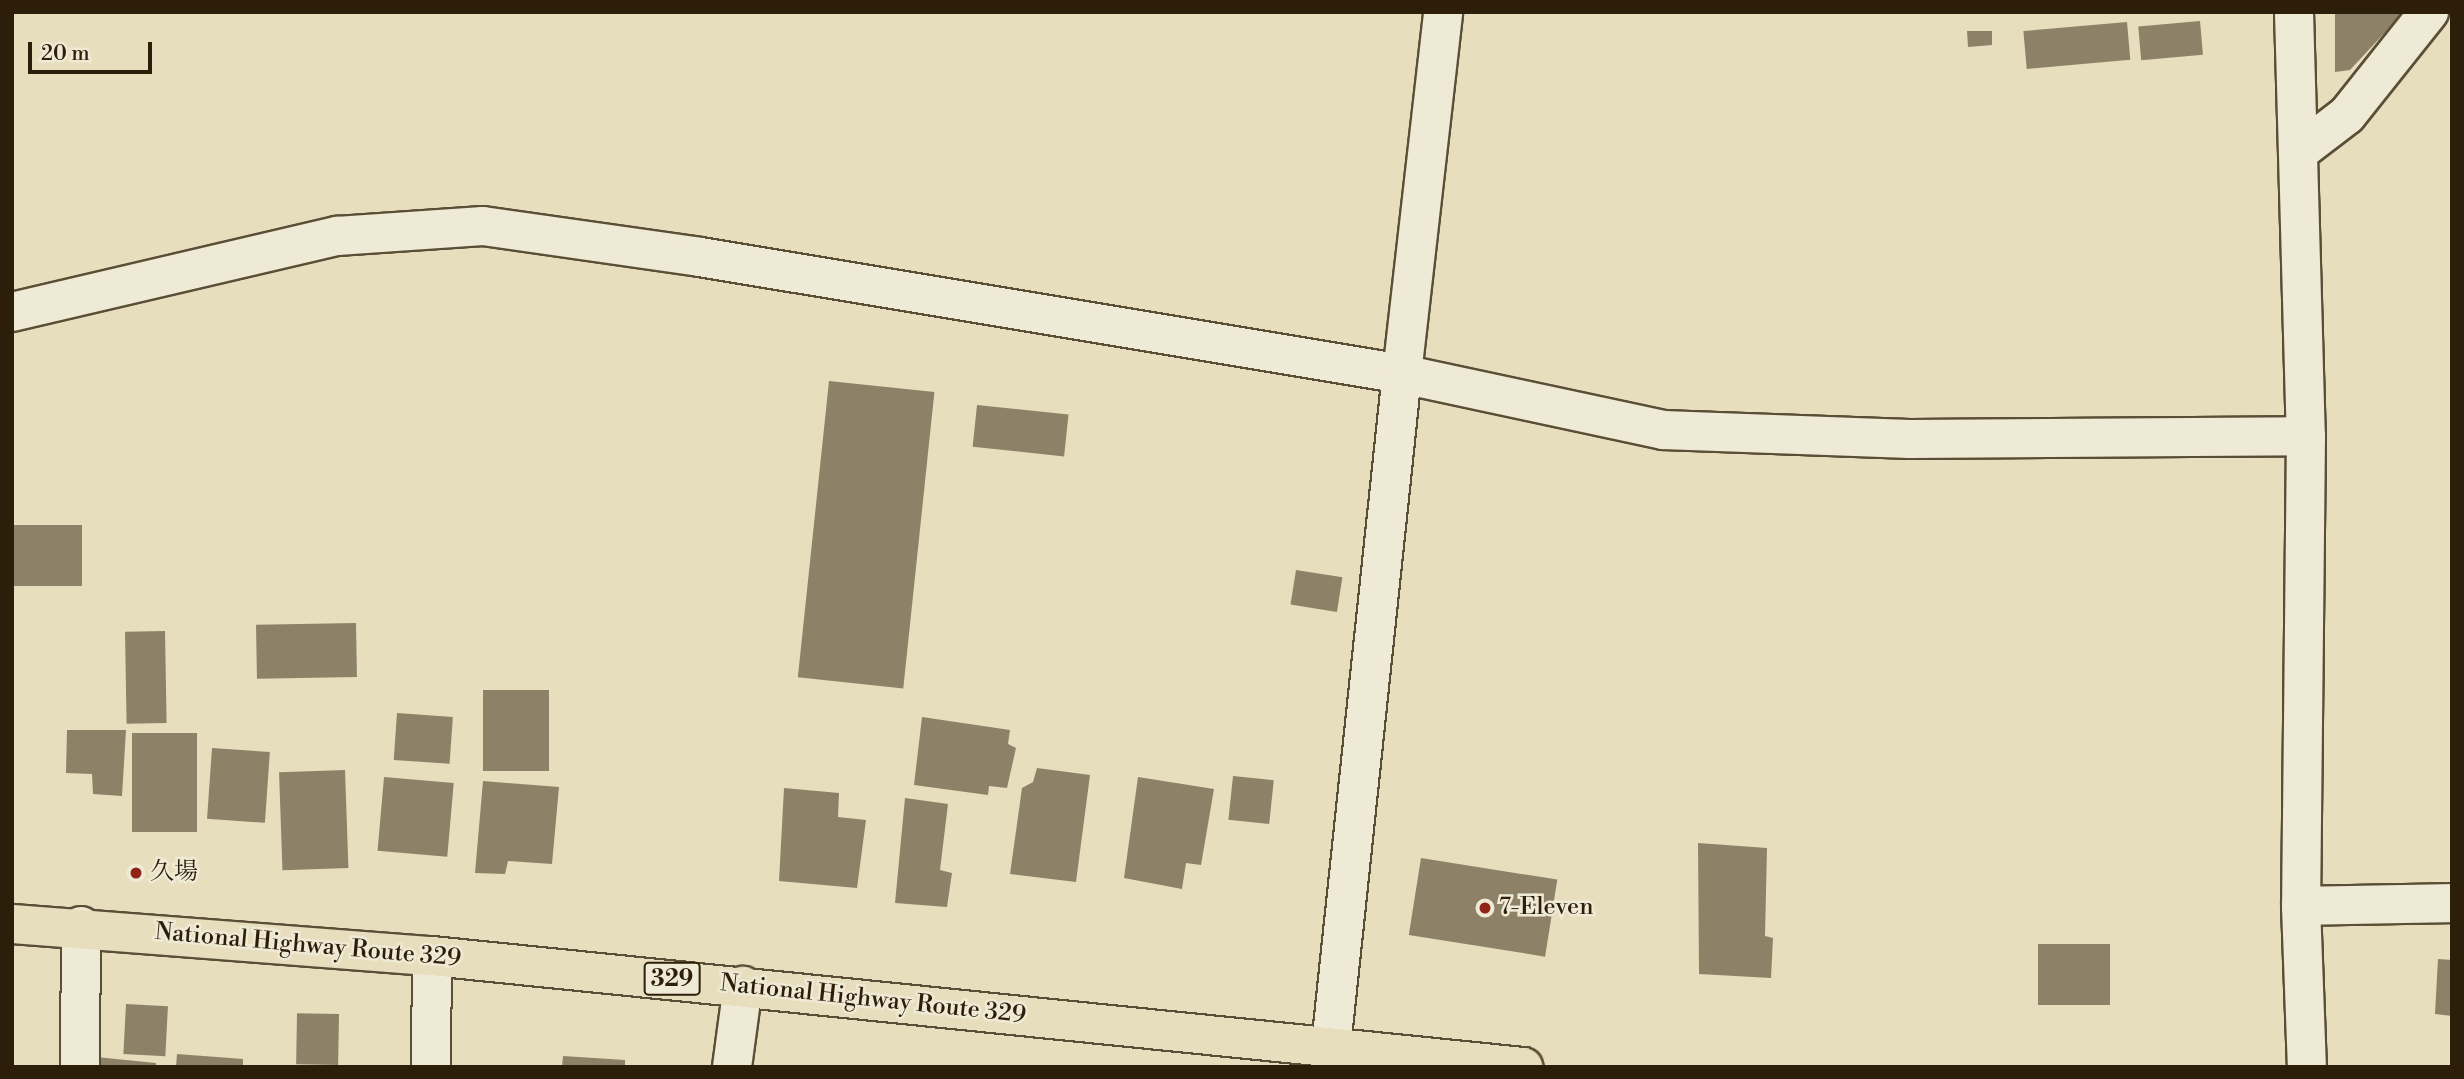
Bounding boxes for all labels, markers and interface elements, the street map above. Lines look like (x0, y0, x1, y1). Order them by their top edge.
scale bar (32, 28, 156, 72)
text: 20 m (41, 41, 90, 67)
place label: 久場 (150, 859, 198, 887)
marker: 久場 (128, 865, 144, 881)
place label: 7-Eleven (1499, 894, 1594, 922)
marker: 7-Eleven (1477, 900, 1493, 916)
street label: National Highway Route 329 (154, 918, 462, 974)
road number: 329 (642, 960, 702, 998)
street label: National Highway Route 329 (719, 970, 1027, 1030)

